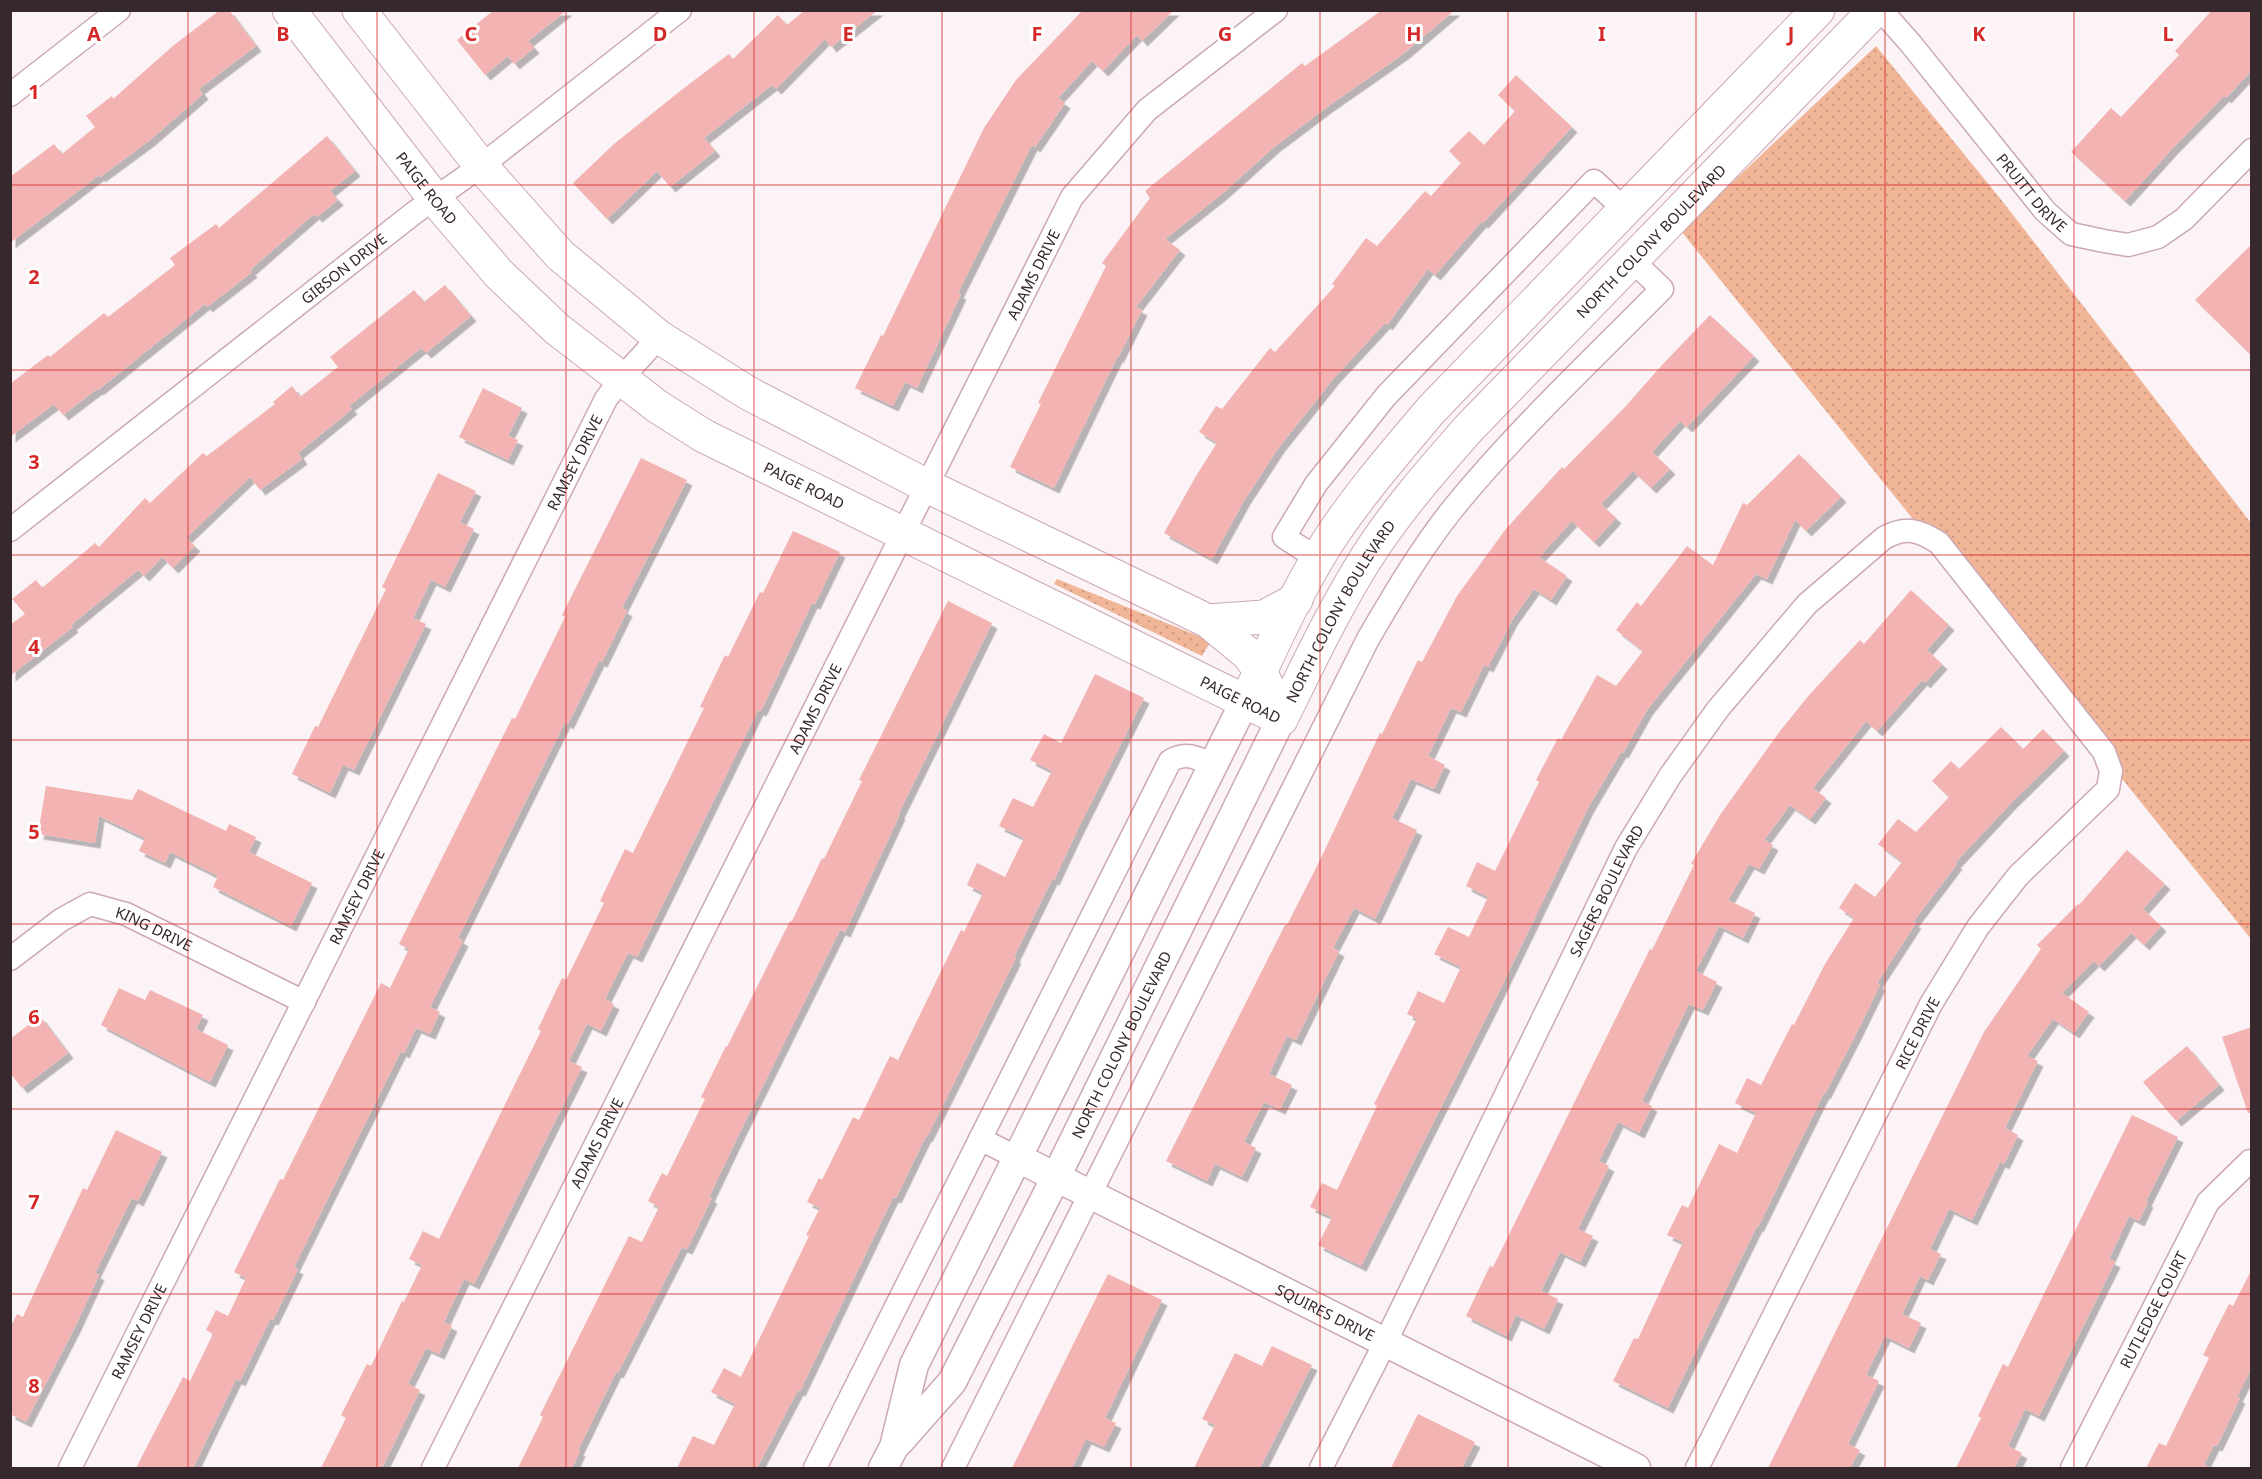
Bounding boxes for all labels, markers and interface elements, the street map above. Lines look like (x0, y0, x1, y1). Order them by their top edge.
text: A (87, 20, 101, 47)
text: B (276, 20, 290, 47)
text: C (465, 20, 478, 47)
text: D (653, 20, 667, 47)
text: E (842, 20, 854, 47)
text: F (1032, 20, 1042, 47)
text: G (1218, 20, 1232, 47)
text: H (1406, 20, 1422, 47)
text: I (1598, 20, 1606, 47)
text: J (1786, 20, 1794, 47)
text: K (1972, 20, 1986, 47)
text: L (2162, 20, 2174, 47)
text: 1 (28, 78, 40, 105)
street label: PAIGE ROAD (392, 147, 462, 228)
street label: PRUITT DRIVE (1992, 149, 2072, 236)
street label: NORTH COLONY BOULEVARD (1572, 160, 1730, 322)
street label: ADAMS DRIVE (1002, 226, 1064, 323)
street label: GIBSON DRIVE (297, 228, 391, 308)
text: 2 (28, 263, 40, 290)
street label: RAMSEY DRIVE (542, 411, 607, 513)
text: 3 (28, 448, 40, 475)
street label: PAIGE ROAD (761, 457, 848, 513)
street label: NORTH COLONY BOULEVARD (1281, 516, 1399, 706)
text: 4 (28, 633, 40, 660)
street label: ADAMS DRIVE (784, 660, 846, 757)
street label: PAIGE ROAD (1197, 671, 1284, 727)
text: 5 (28, 818, 40, 845)
street label: SAGERS BOULEVARD (1565, 821, 1648, 960)
street label: RAMSEY DRIVE (324, 846, 389, 948)
street label: KING DRIVE (113, 902, 196, 955)
street label: NORTH COLONY BOULEVARD (1067, 947, 1176, 1142)
street label: RICE DRIVE (1890, 993, 1944, 1073)
text: 6 (28, 1003, 40, 1030)
street label: ADAMS DRIVE (565, 1094, 628, 1191)
text: 7 (28, 1188, 40, 1215)
street label: RUTLEDGE COURT (2115, 1247, 2191, 1371)
street label: SQUIRES DRIVE (1272, 1279, 1378, 1345)
street label: RAMSEY DRIVE (106, 1280, 171, 1382)
text: 8 (28, 1372, 40, 1399)

